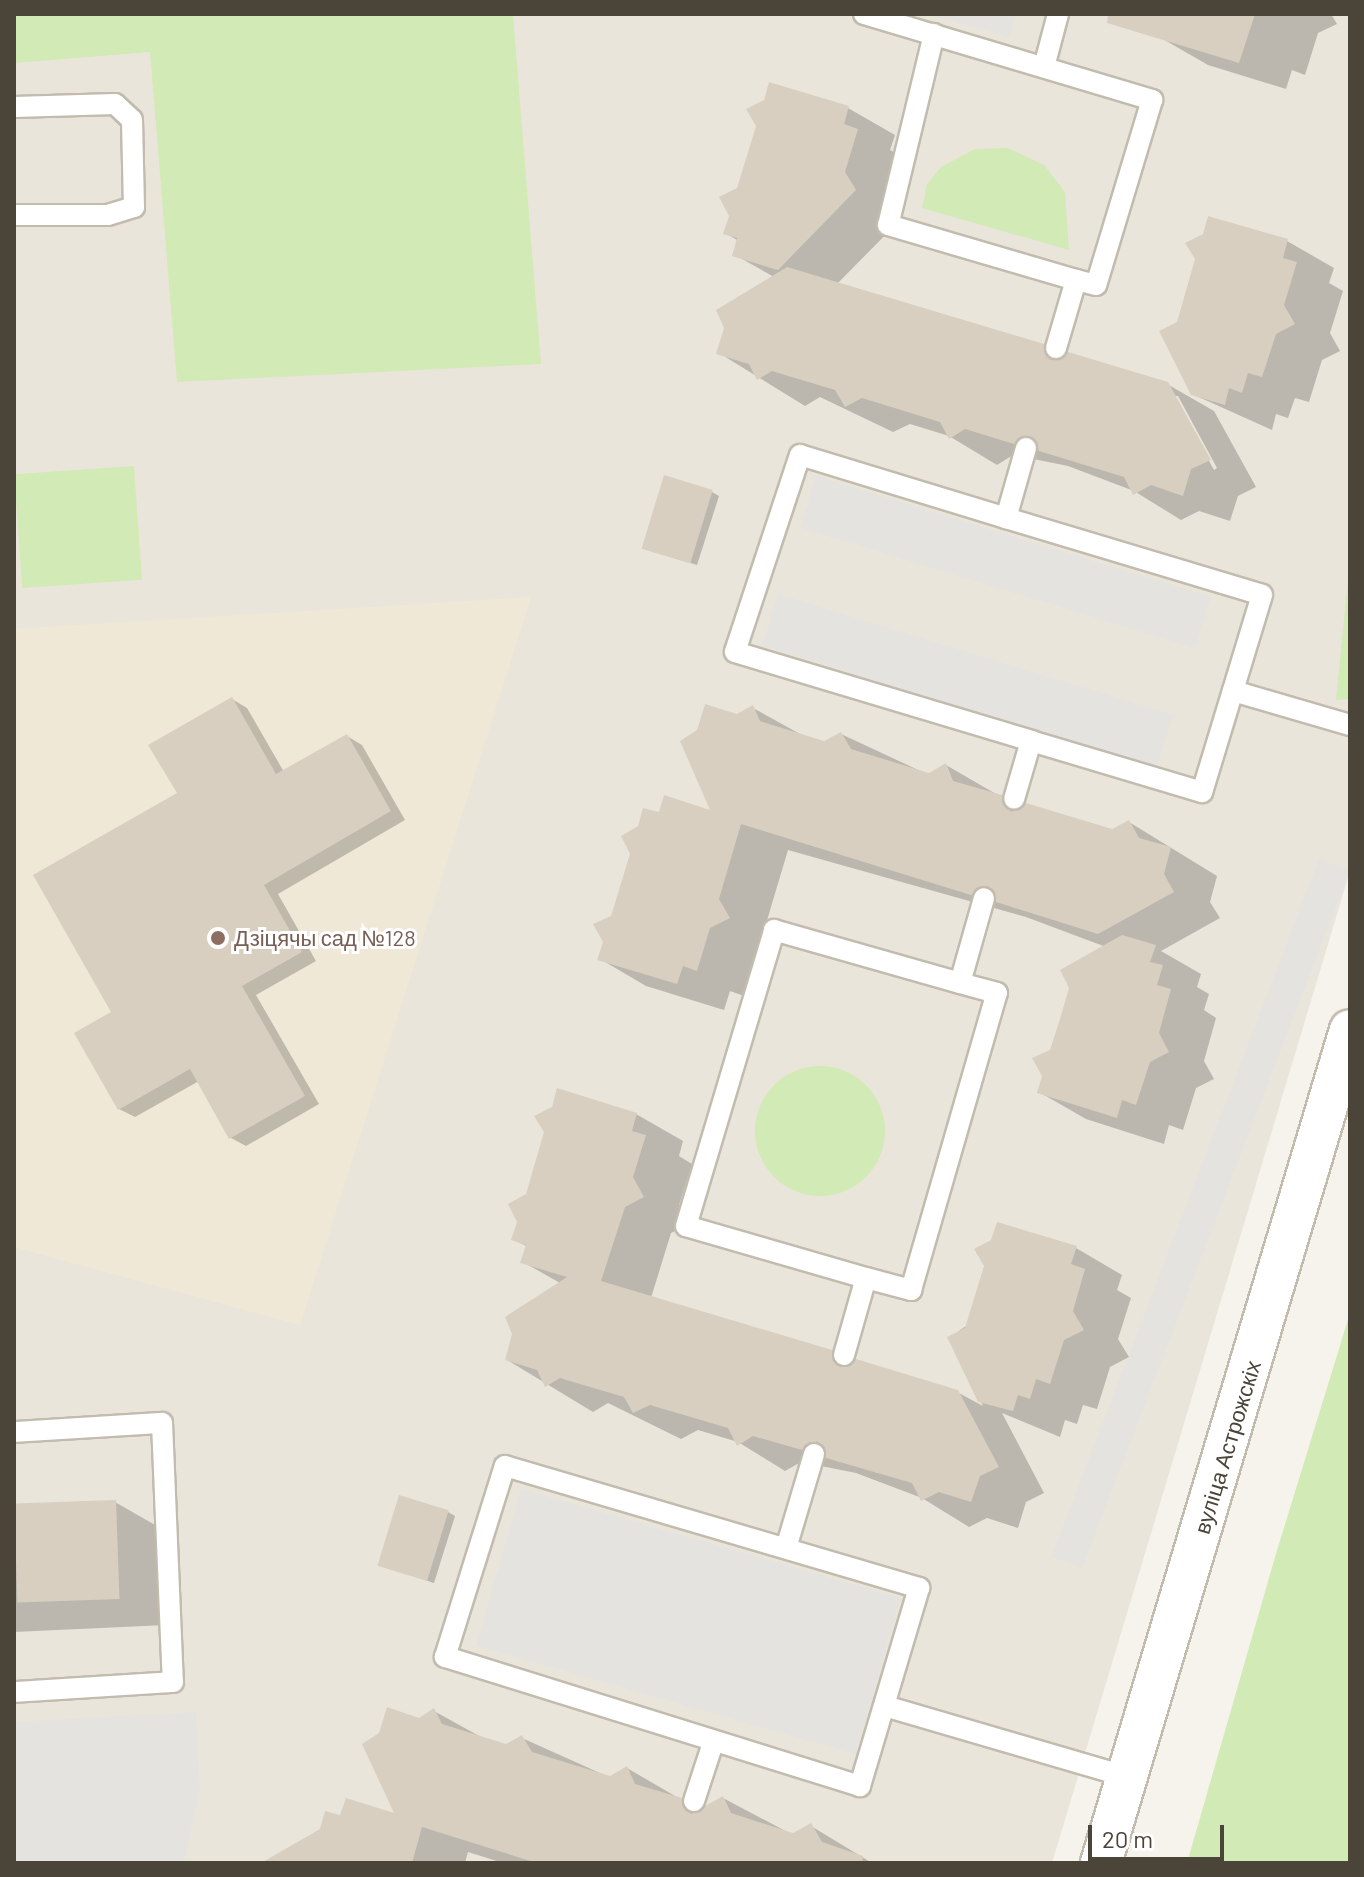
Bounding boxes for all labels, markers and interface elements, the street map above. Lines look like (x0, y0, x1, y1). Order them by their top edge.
place label: Дзіцячы сад №128 (234, 925, 416, 951)
marker: Дзіцячы сад №128 (209, 929, 227, 947)
street label: вуліца Астрожскіх (1188, 1357, 1266, 1537)
scale bar (1092, 1809, 1228, 1859)
text: 20 m (1102, 1824, 1153, 1853)

